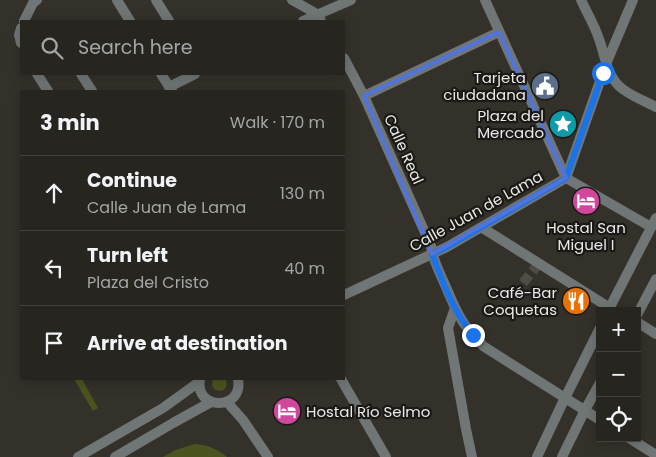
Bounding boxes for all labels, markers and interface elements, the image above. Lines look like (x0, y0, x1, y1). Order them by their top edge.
search box (20, 20, 345, 75)
icon: search (38, 34, 66, 62)
text: Search here (78, 34, 192, 61)
route start (592, 62, 615, 85)
place label: Tarjeta ciudadana (443, 67, 526, 105)
public building icon: Tarjeta ciudadana (530, 71, 560, 101)
place label: Plaza del Mercado (477, 105, 544, 143)
text: 3 min (40, 108, 100, 137)
place icon: Plaza del Mercado (548, 109, 578, 139)
text: Walk · 170 m (230, 111, 325, 134)
street label: Calle Real (379, 111, 429, 187)
street label: Calle Juan de Lama (406, 166, 546, 256)
text: Continue (87, 167, 177, 194)
icon: ahead (40, 179, 68, 207)
text: 130 m (280, 182, 325, 205)
hotel icon: Hostal San Miguel I (571, 186, 601, 216)
text: Calle Juan de Lama (87, 196, 246, 219)
place label: Hostal San Miguel I (546, 217, 626, 255)
text: Turn left (87, 242, 168, 269)
icon: left (40, 254, 68, 282)
text: 40 m (284, 257, 325, 280)
text: Plaza del Cristo (87, 271, 209, 294)
place label: Café-Bar Coquetas (483, 282, 557, 320)
restaurant icon: Café-Bar Coquetas (561, 286, 591, 316)
map controls (596, 307, 641, 442)
button: + (596, 307, 641, 352)
route end (462, 324, 485, 347)
icon: arrive (40, 329, 68, 357)
text: Arrive at destination (87, 330, 288, 357)
button: − (596, 352, 641, 397)
hotel icon: Hostal Río Selmo (272, 396, 302, 426)
button: locate (596, 397, 641, 442)
place label: Hostal Río Selmo (306, 401, 430, 422)

